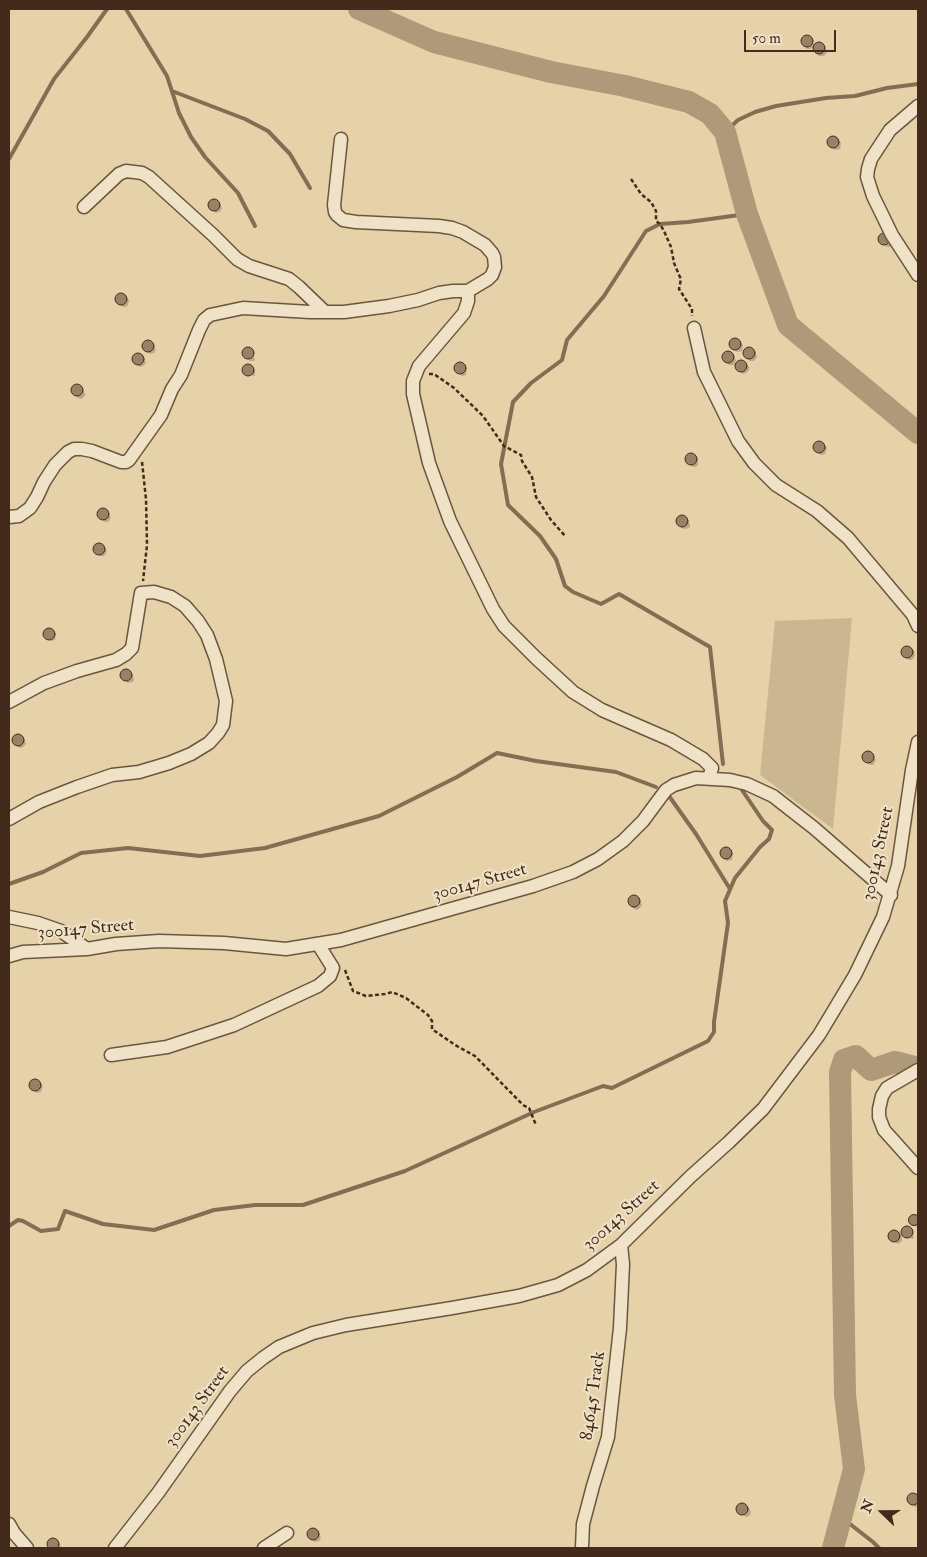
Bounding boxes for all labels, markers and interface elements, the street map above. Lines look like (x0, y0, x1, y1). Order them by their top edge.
scale bar (747, 20, 840, 52)
text: 50 m (752, 29, 781, 48)
street label: 300143 Street (859, 805, 899, 903)
street label: 300147 Street (431, 859, 529, 907)
street label: 300147 Street (37, 915, 135, 945)
street label: 300143 Street (579, 1176, 665, 1256)
street label: 84645 Track (577, 1350, 611, 1442)
street label: 300143 Street (161, 1362, 235, 1452)
north arrow (857, 1487, 907, 1537)
text: N (857, 1497, 878, 1515)

